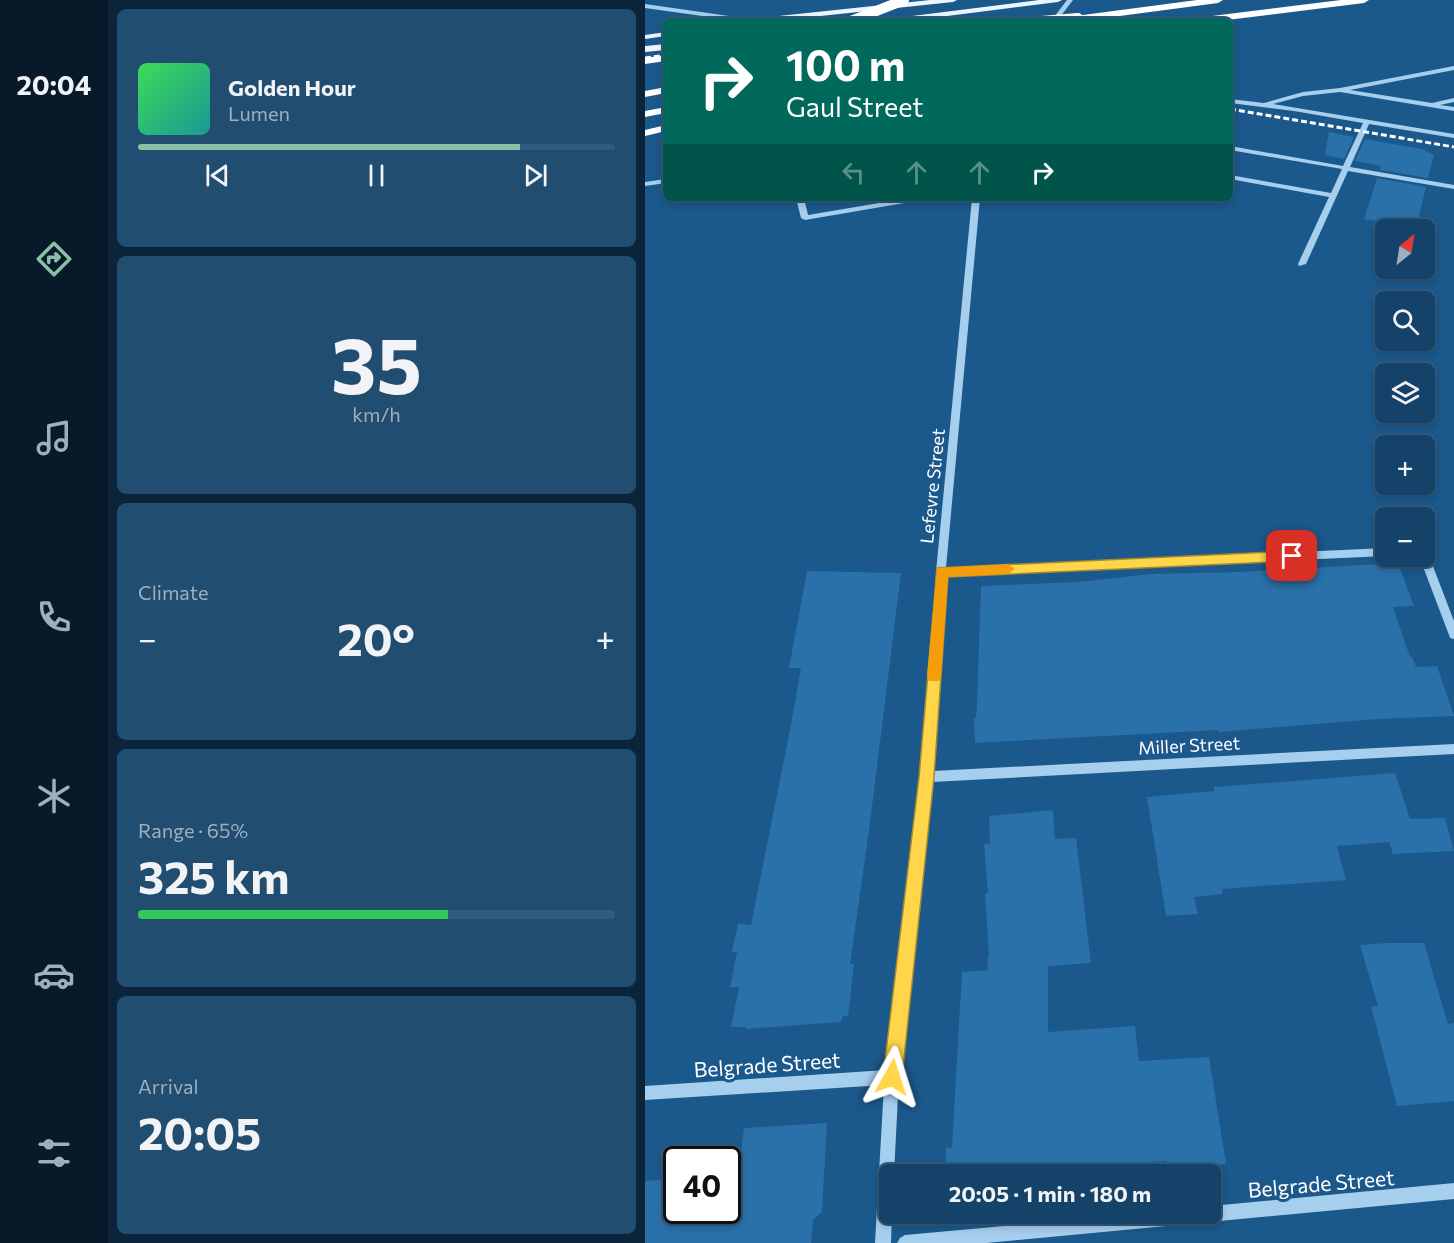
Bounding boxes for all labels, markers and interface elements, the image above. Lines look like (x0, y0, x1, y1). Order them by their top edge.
text: 100 m (786, 38, 906, 90)
icon: right (687, 42, 765, 120)
text: 20:04 (17, 68, 91, 101)
text: Golden Hour (228, 74, 356, 101)
text: Gaul Street (786, 90, 923, 123)
text: Lumen (228, 101, 290, 125)
icon: left (837, 156, 870, 189)
icon: ahead (900, 156, 933, 189)
icon: ahead (963, 156, 996, 189)
icon: right (1026, 156, 1059, 189)
icon: previous (201, 159, 234, 192)
icon: pause (360, 159, 393, 192)
icon: next (519, 159, 552, 192)
north arrow (1375, 219, 1435, 279)
map controls (1375, 219, 1435, 567)
icon: directions (33, 238, 75, 280)
button: search (1375, 291, 1435, 351)
text: 35 (331, 315, 422, 410)
button: layers (1375, 363, 1435, 423)
text: km/h (352, 402, 401, 426)
icon: music (33, 417, 75, 459)
street label: Lefevre Street (915, 427, 949, 545)
button: + (1375, 435, 1435, 495)
button: − (1375, 507, 1435, 567)
pin (1266, 530, 1317, 581)
icon: arrive (1275, 539, 1308, 572)
text: Climate (138, 580, 208, 604)
icon: phone (33, 596, 75, 638)
text: 20° (337, 610, 415, 665)
text: − (138, 617, 157, 658)
text: + (596, 617, 615, 658)
street label: Miller Street (1137, 731, 1241, 759)
icon: climate (33, 775, 75, 817)
text: Range · 65% (138, 818, 248, 842)
text: 325 km (138, 848, 289, 903)
icon: car (33, 954, 75, 996)
position arrow (860, 1045, 924, 1109)
street label: Belgrade Street (693, 1046, 841, 1082)
text: Arrival (138, 1074, 199, 1098)
text: 20:05 (138, 1104, 261, 1159)
icon: filters (33, 1132, 75, 1174)
speed limit sign: 40 (663, 1146, 741, 1224)
street label: Belgrade Street (1247, 1164, 1395, 1202)
text: 20:05 · 1 min · 180 m (949, 1180, 1151, 1207)

